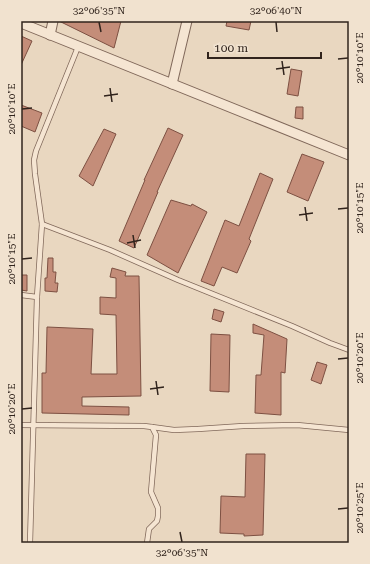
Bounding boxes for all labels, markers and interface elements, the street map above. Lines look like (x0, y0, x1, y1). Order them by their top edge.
text: 32°06'35"N (73, 5, 125, 16)
text: 32°06'40"N (250, 5, 302, 16)
text: 20°10'10"E (354, 32, 365, 84)
scale bar (208, 34, 321, 60)
text: 100 m (214, 41, 248, 55)
text: 20°10'10"E (6, 83, 17, 135)
text: 20°10'15"E (354, 182, 365, 234)
text: 20°10'15"E (6, 233, 17, 285)
text: 20°10'20"E (354, 332, 365, 384)
text: 20°10'20"E (6, 383, 17, 435)
text: 20°10'25"E (354, 482, 365, 534)
text: 32°06'35"N (156, 547, 208, 558)

